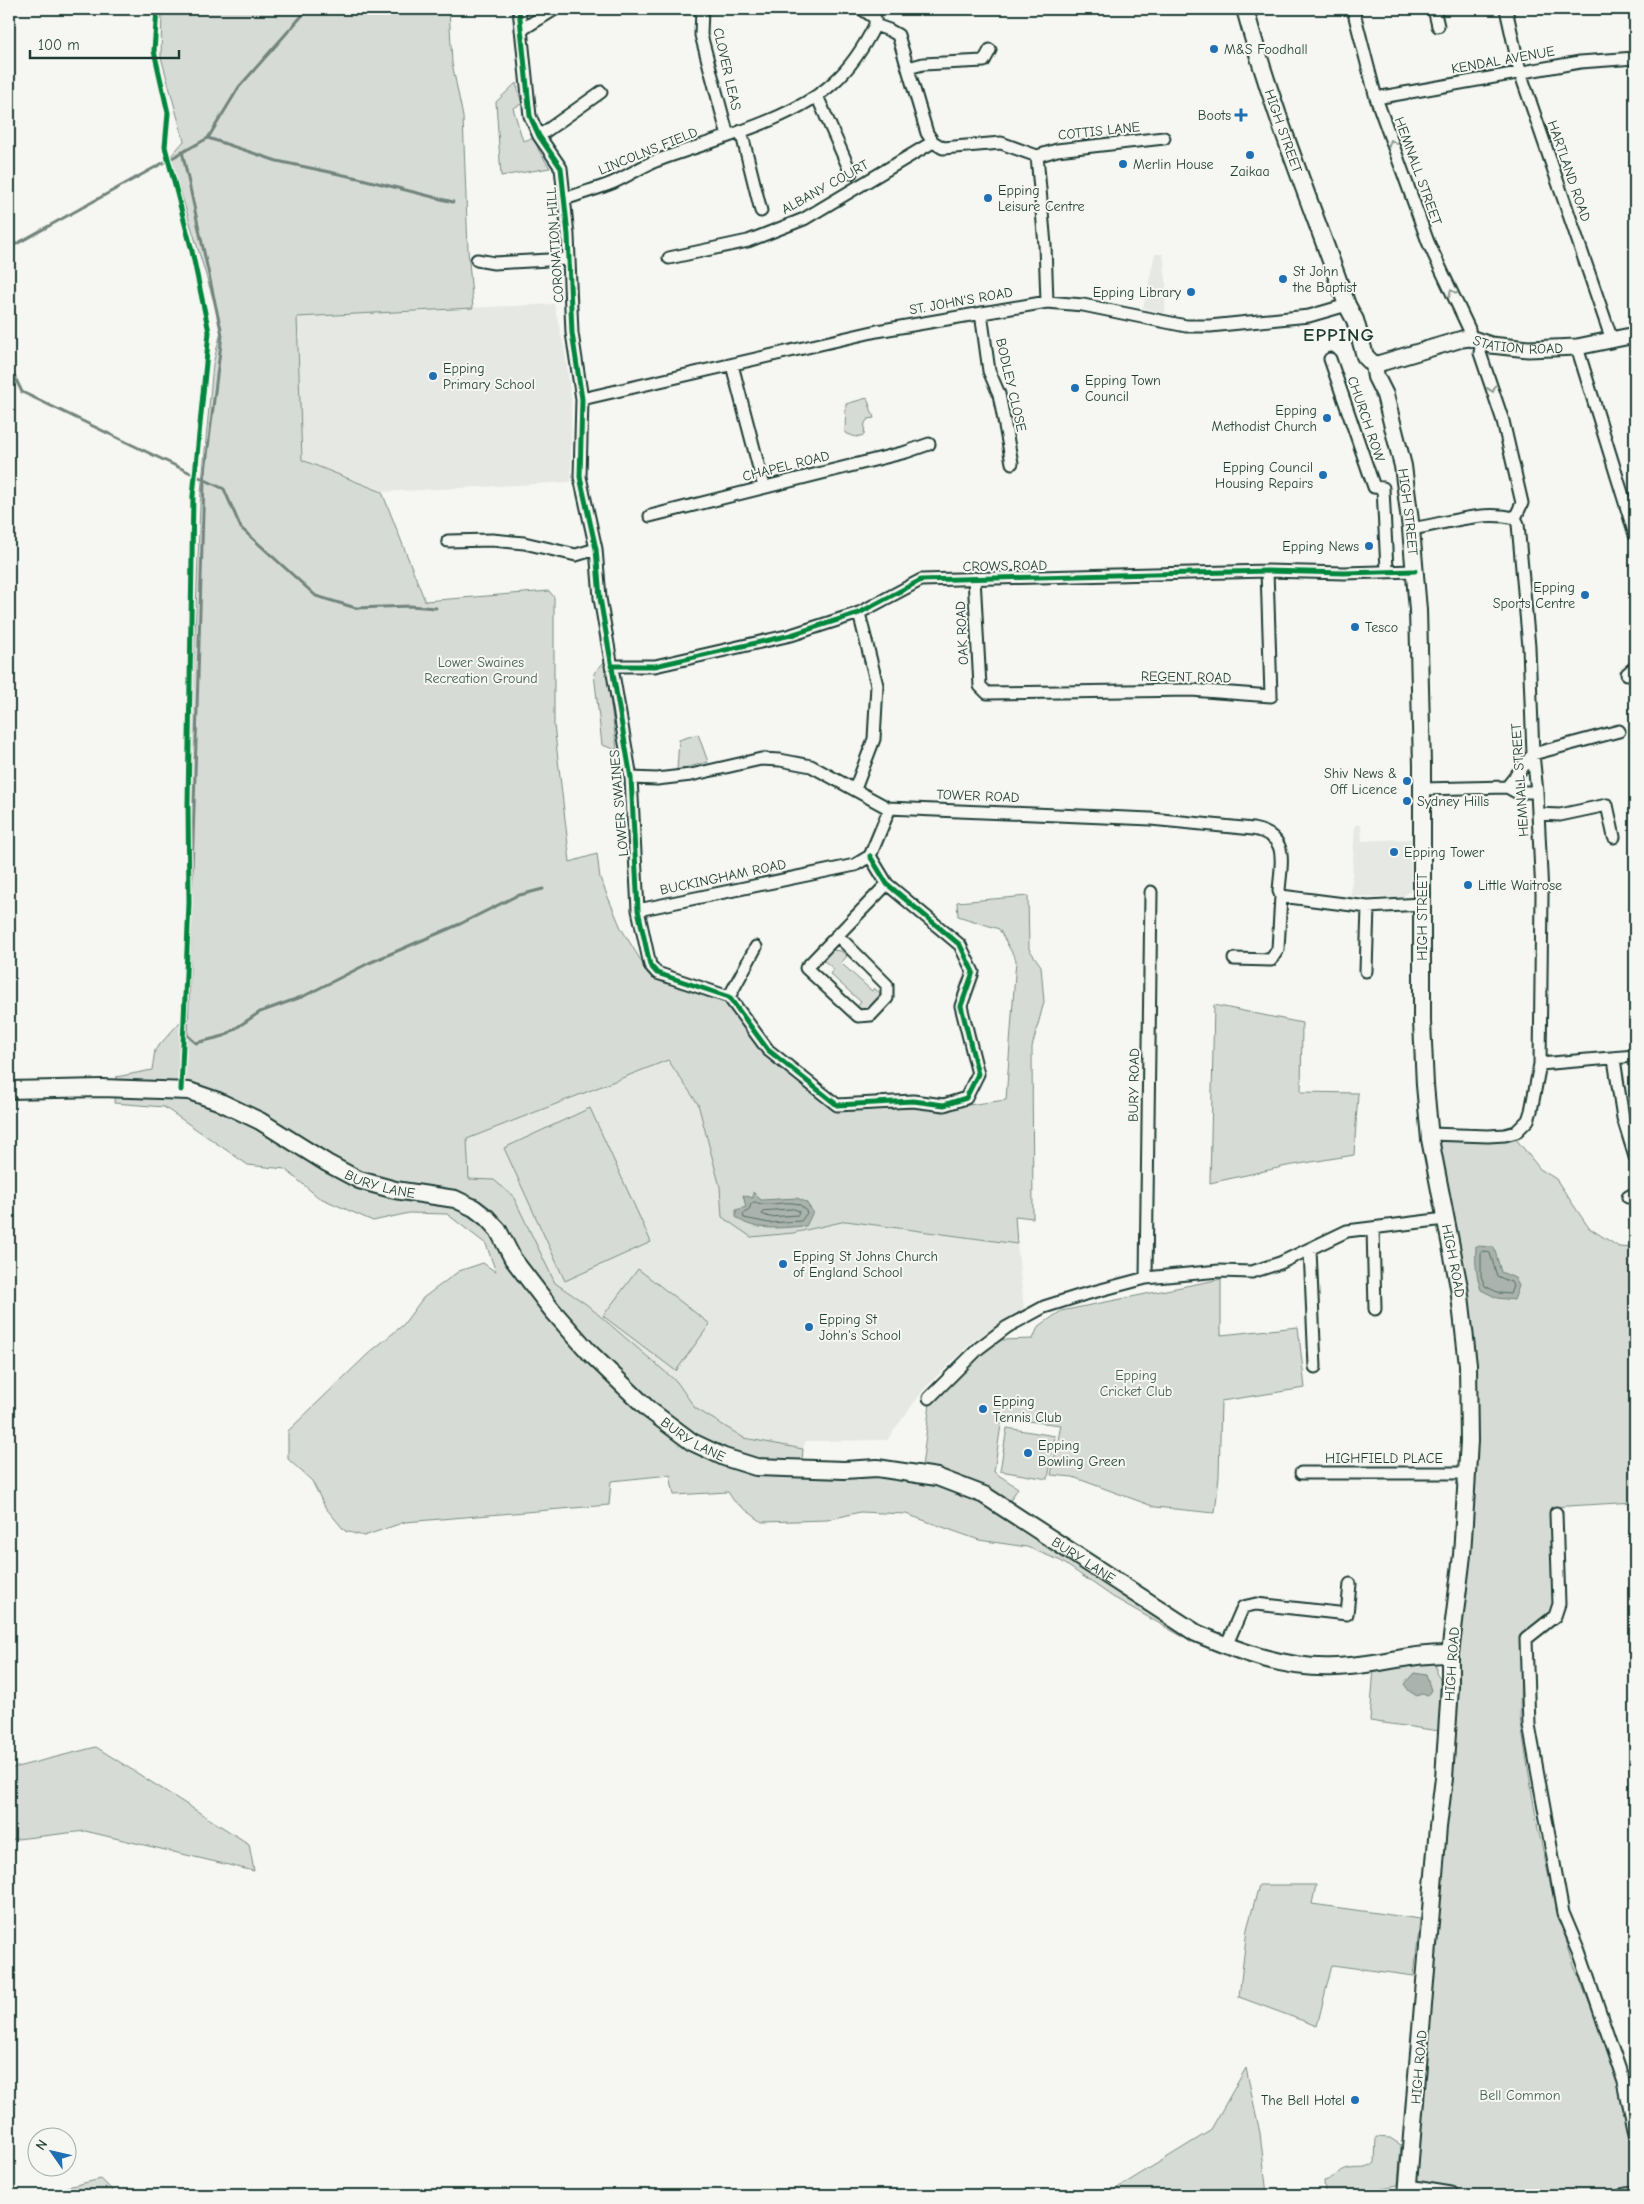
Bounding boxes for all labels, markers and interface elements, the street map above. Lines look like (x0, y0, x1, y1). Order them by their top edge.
street label: CLOVER LEAS (709, 26, 745, 112)
scale bar (30, 28, 179, 60)
text: 100 m (38, 36, 80, 54)
place label: M&S Foodhall (1224, 41, 1308, 58)
marker: M&S Foodhall (1208, 43, 1220, 55)
street label: KENDAL AVENUE (1450, 43, 1556, 77)
street label: HIGH STREET (1261, 87, 1307, 176)
place label: Boots (1198, 107, 1231, 124)
marker: Boots (1235, 109, 1247, 121)
street label: HEMNALL STREET (1391, 115, 1446, 228)
street label: COTTIS LANE (1057, 118, 1141, 144)
street label: HARTLAND ROAD (1544, 118, 1594, 224)
street label: LINCOLNS FIELD (596, 123, 700, 179)
one-way arrow (1388, 139, 1398, 147)
marker: Zaikaa (1244, 149, 1256, 161)
street label: ALBANY COURT (778, 156, 872, 218)
place label: Merlin House (1133, 156, 1213, 173)
marker: Merlin House (1117, 158, 1129, 170)
place label: Zaikaa (1230, 163, 1270, 180)
place label: Epping Leisure Centre (998, 182, 1085, 215)
street label: CORONATION HILL (542, 186, 568, 304)
marker: Epping Leisure Centre (982, 192, 994, 204)
place label: St John the Baptist (1292, 263, 1357, 296)
marker: St John the Baptist (1277, 273, 1289, 285)
street label: ST. JOHN'S ROAD (908, 284, 1014, 318)
place label: Epping Library (1093, 284, 1182, 301)
marker: Epping Library (1185, 286, 1197, 298)
one-way arrow (1448, 289, 1458, 298)
district label: EPPING (1303, 324, 1375, 346)
street label: STATION ROAD (1471, 331, 1564, 358)
street label: BODLEY CLOSE (992, 337, 1030, 433)
place label: Epping Primary School (443, 360, 535, 393)
marker: Epping Primary School (427, 370, 439, 382)
place label: Epping Town Council (1085, 372, 1161, 405)
street label: CHURCH ROW (1343, 374, 1389, 465)
marker: Epping Town Council (1069, 382, 1081, 394)
one-way arrow (1486, 384, 1496, 393)
place label: Epping Methodist Church (1212, 402, 1317, 435)
marker: Epping Methodist Church (1321, 412, 1333, 424)
street label: CHAPEL ROAD (741, 447, 831, 485)
place label: Epping Council Housing Repairs (1215, 459, 1313, 492)
street label: HIGH STREET (1395, 467, 1422, 557)
marker: Epping Council Housing Repairs (1317, 469, 1329, 481)
place label: Epping News (1282, 538, 1359, 555)
marker: Epping News (1363, 540, 1375, 552)
street label: CROWS ROAD (963, 557, 1048, 575)
place label: Epping Sports Centre (1493, 579, 1575, 612)
marker: Epping Sports Centre (1579, 589, 1591, 601)
street label: OAK ROAD (952, 600, 972, 665)
place label: Tesco (1365, 619, 1398, 636)
marker: Tesco (1349, 621, 1361, 633)
park label: Lower Swaines Recreation Ground (424, 654, 538, 687)
street label: REGENT ROAD (1141, 668, 1232, 686)
street label: HEMNALL STREET (1508, 722, 1532, 837)
street label: LOWER SWAINES (606, 749, 632, 857)
place label: Shiv News & Off Licence (1324, 765, 1397, 798)
marker: Shiv News & Off Licence (1401, 775, 1413, 787)
street label: TOWER ROAD (936, 786, 1020, 806)
place label: Sydney Hills (1417, 793, 1489, 810)
marker: Sydney Hills (1401, 795, 1413, 807)
place label: Epping Tower (1404, 844, 1485, 861)
marker: Epping Tower (1388, 846, 1400, 858)
street label: BUCKINGHAM ROAD (658, 855, 788, 899)
street label: HIGH STREET (1414, 873, 1431, 961)
place label: Little Waitrose (1478, 877, 1562, 894)
marker: Little Waitrose (1462, 879, 1474, 891)
street label: BURY ROAD (1125, 1048, 1143, 1122)
street label: BURY LANE (342, 1166, 416, 1201)
street label: HIGH ROAD (1438, 1223, 1469, 1298)
place label: Epping St Johns Church of England School (793, 1248, 938, 1281)
marker: Epping St Johns Church of England School (777, 1258, 789, 1270)
place label: Epping St John's School (819, 1311, 901, 1344)
marker: Epping St John's School (803, 1321, 815, 1333)
park label: Epping Cricket Club (1100, 1367, 1172, 1400)
place label: Epping Tennis Club (993, 1393, 1062, 1426)
marker: Epping Tennis Club (977, 1403, 989, 1415)
street label: BURY LANE (658, 1413, 728, 1465)
place label: Epping Bowling Green (1038, 1437, 1126, 1470)
marker: Epping Bowling Green (1022, 1447, 1034, 1459)
street label: HIGHFIELD PLACE (1325, 1450, 1443, 1467)
street label: BURY LANE (1049, 1533, 1119, 1587)
street label: HIGH ROAD (1441, 1626, 1463, 1702)
street label: HIGH ROAD (1407, 2029, 1431, 2105)
park label: Bell Common (1480, 2087, 1560, 2104)
place label: The Bell Hotel (1261, 2092, 1345, 2109)
marker: The Bell Hotel (1349, 2094, 1361, 2106)
north arrow (28, 2126, 78, 2176)
text: N (32, 2136, 51, 2154)

